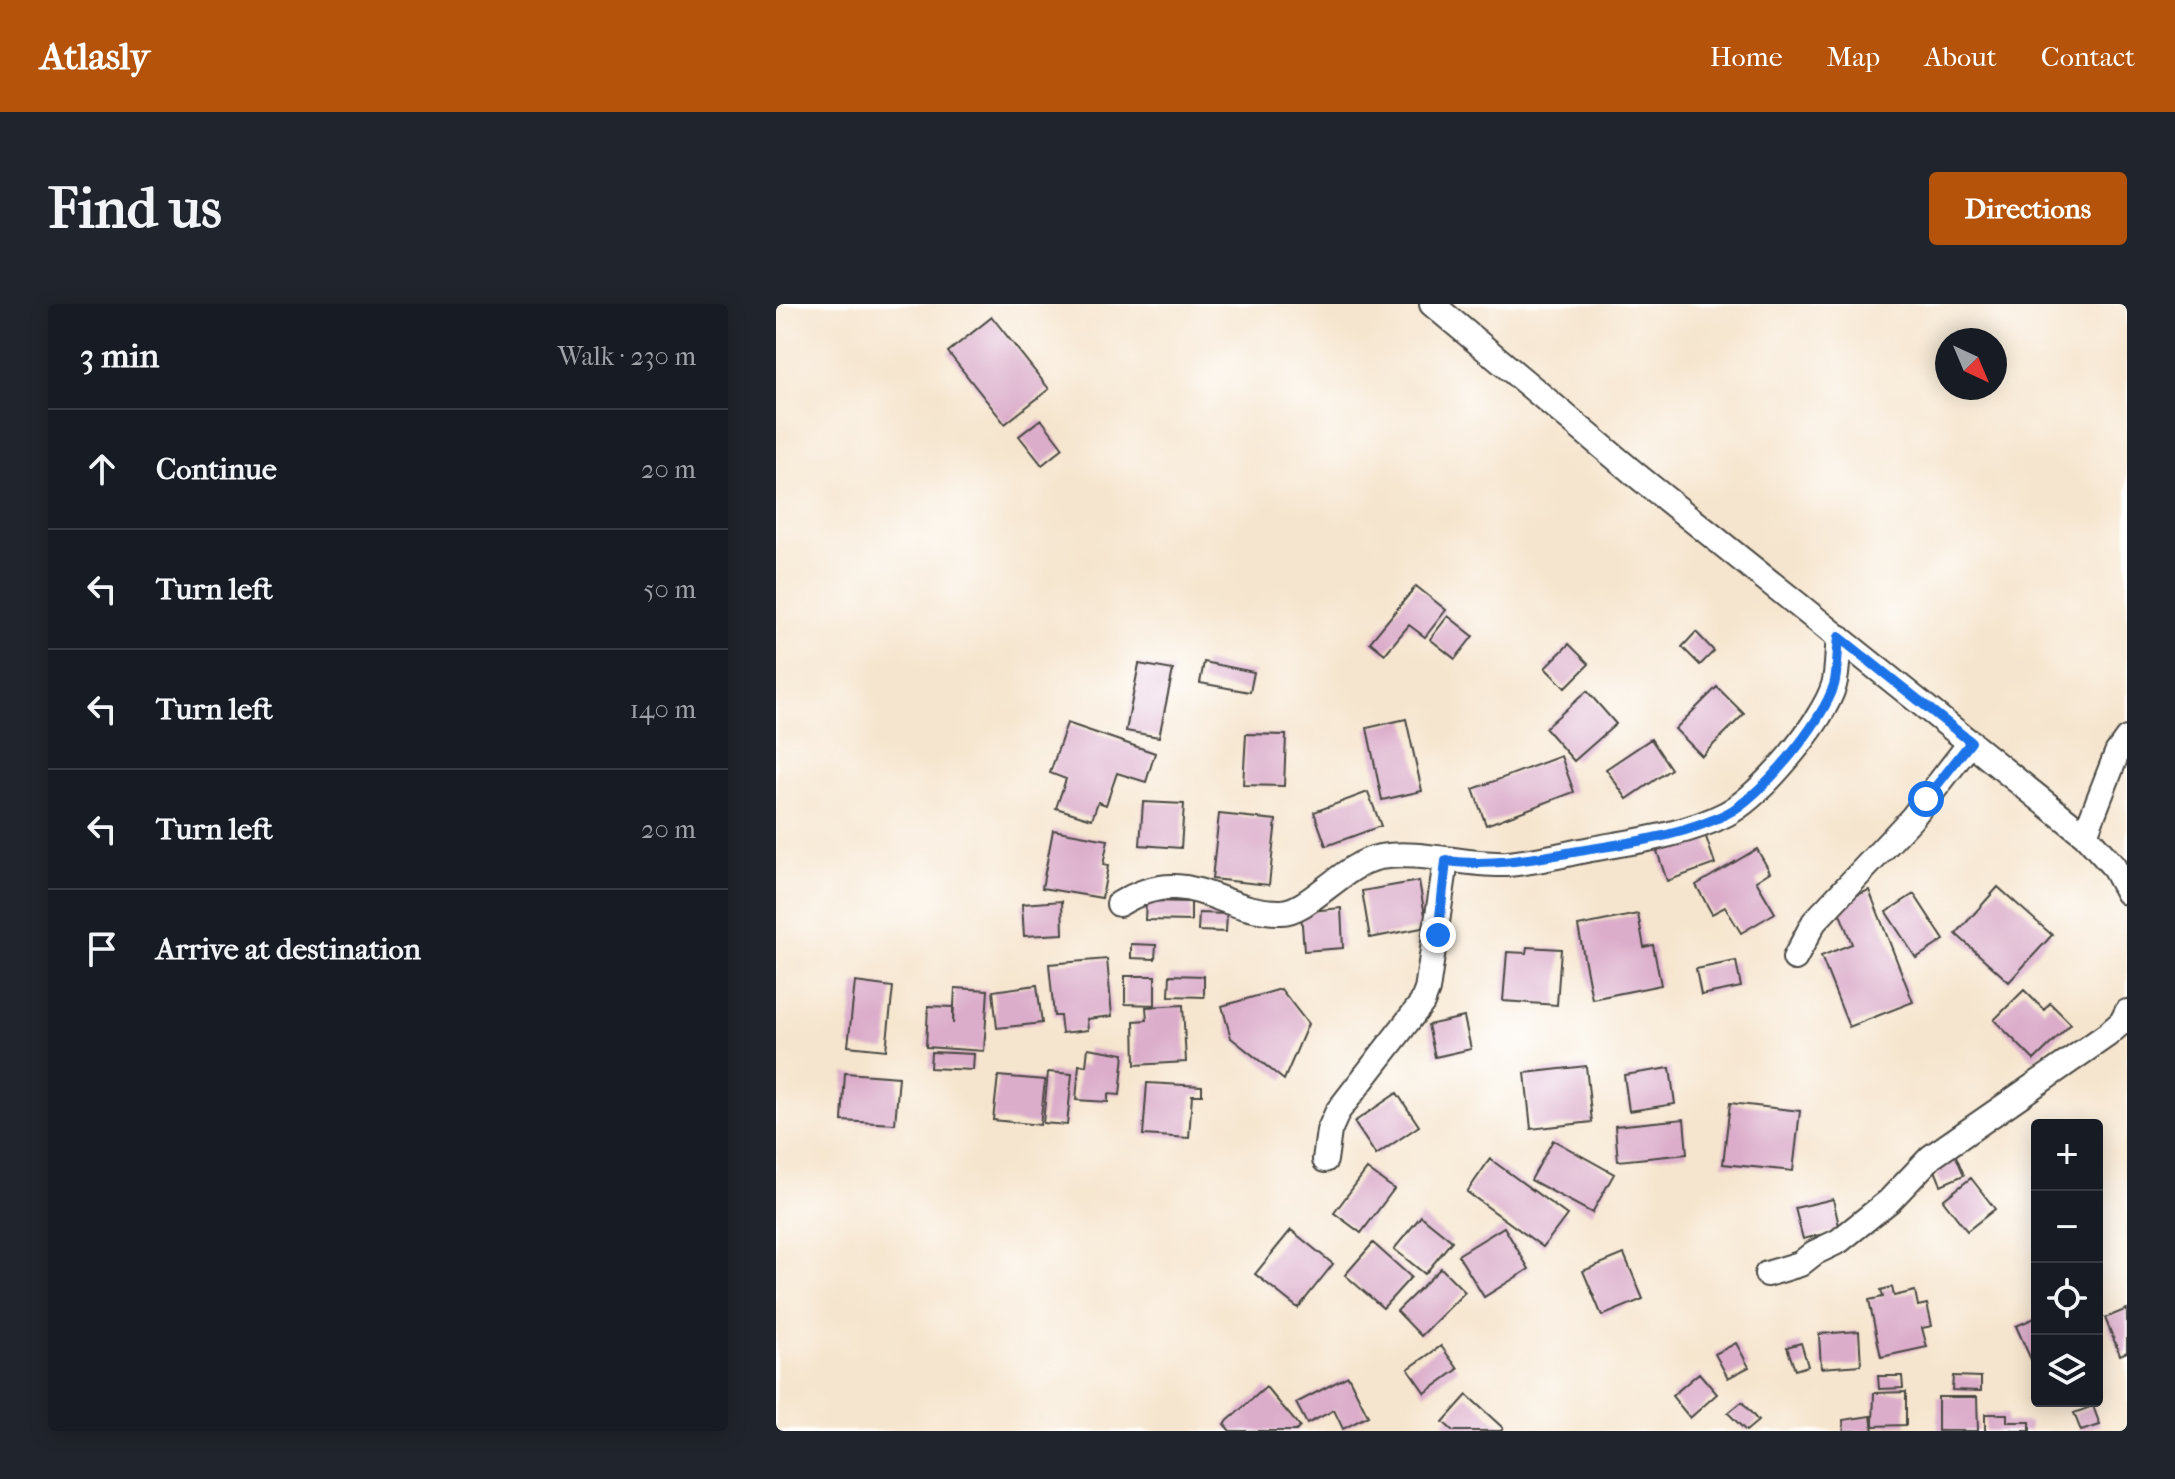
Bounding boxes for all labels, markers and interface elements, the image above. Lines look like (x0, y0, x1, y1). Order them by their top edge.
text: Atlasly (40, 34, 150, 79)
text: Home (1710, 40, 1783, 73)
text: Map (1827, 40, 1880, 73)
text: About (1924, 40, 1997, 73)
text: Contact (2041, 40, 2135, 73)
button: Directions (1929, 172, 2127, 245)
text: Find us (48, 176, 222, 241)
north arrow (1935, 328, 2007, 400)
text: 3 min (80, 336, 159, 376)
text: Walk · 230 m (558, 341, 696, 372)
icon: ahead (80, 447, 124, 491)
text: Continue (156, 452, 277, 487)
text: 20 m (641, 454, 696, 485)
icon: left (80, 567, 124, 611)
text: Turn left (156, 572, 273, 607)
text: 50 m (643, 574, 696, 605)
icon: left (80, 687, 124, 731)
text: Turn left (156, 692, 273, 727)
text: 140 m (630, 694, 696, 725)
route start (1908, 781, 1944, 817)
icon: left (80, 807, 124, 851)
text: Turn left (156, 812, 273, 847)
text: 20 m (641, 814, 696, 845)
route end (1420, 917, 1456, 953)
icon: arrive (80, 927, 124, 971)
text: Arrive at destination (156, 932, 421, 967)
map controls (2031, 1119, 2103, 1407)
button: + (2031, 1119, 2103, 1191)
button: − (2031, 1191, 2103, 1263)
button: locate (2031, 1263, 2103, 1335)
button: layers (2031, 1335, 2103, 1407)

